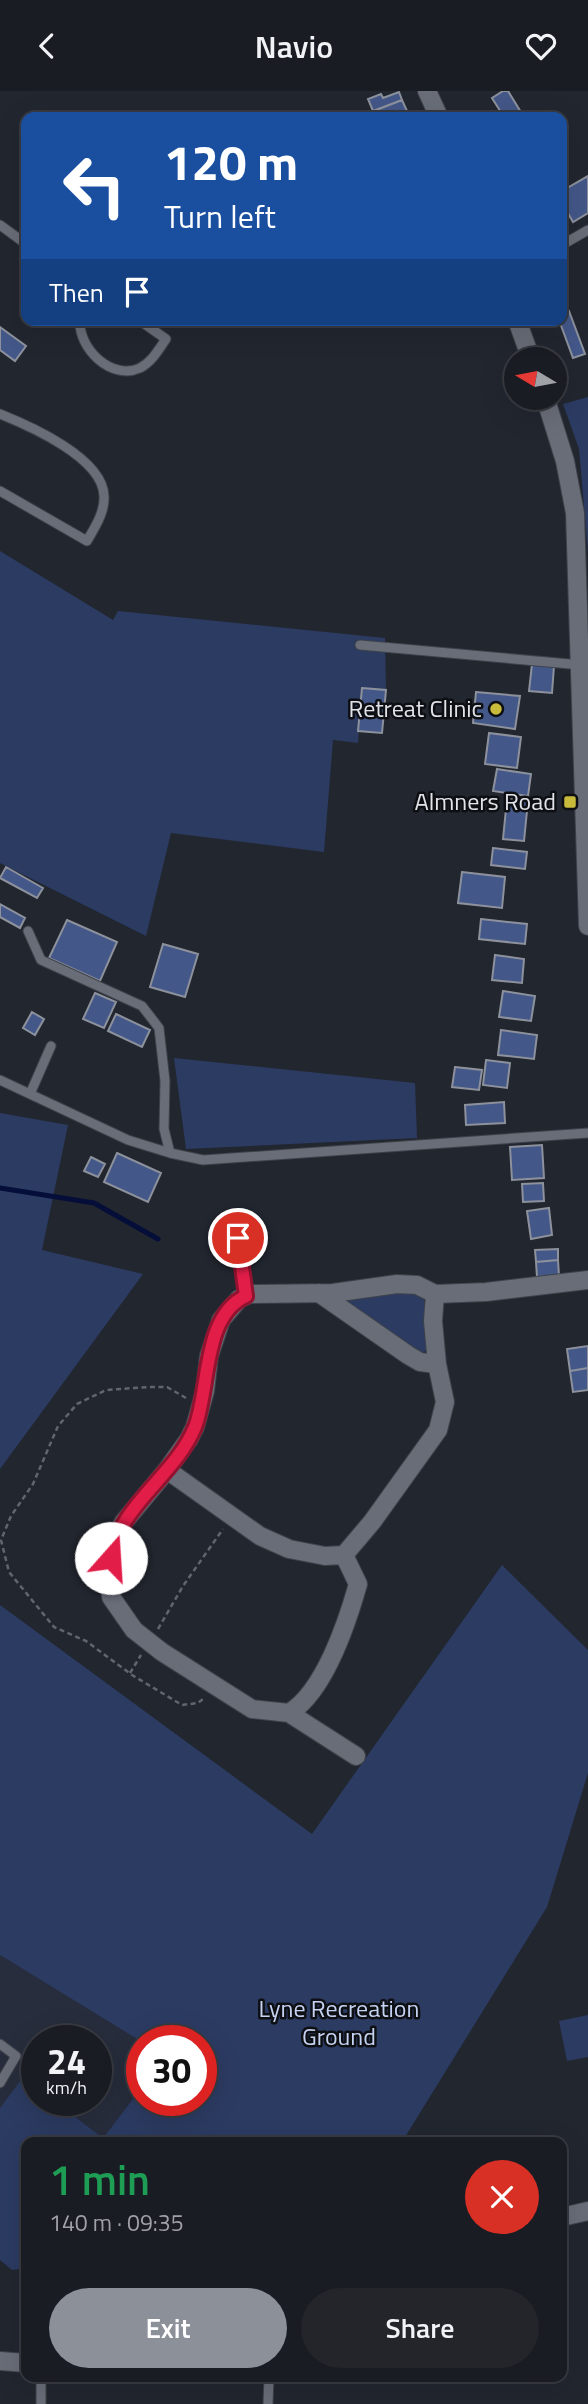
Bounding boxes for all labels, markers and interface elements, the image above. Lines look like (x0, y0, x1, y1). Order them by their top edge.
text: Navio (255, 22, 333, 70)
icon: back (28, 27, 66, 65)
icon: heart (522, 27, 560, 65)
text: 120 m (164, 124, 298, 199)
icon: left (49, 140, 140, 231)
text: Turn left (164, 192, 276, 240)
text: Then (49, 273, 104, 312)
icon: arrive (118, 273, 156, 311)
north arrow (504, 347, 567, 409)
map controls (504, 347, 567, 410)
place label: Retreat Clinic (349, 690, 482, 726)
marker: Retreat Clinic (488, 701, 504, 717)
place label: Almners Road (414, 783, 556, 819)
marker: Almners Road (562, 794, 578, 810)
pin (208, 1208, 268, 1268)
icon: arrive (219, 1219, 257, 1257)
position arrow (74, 1521, 148, 1595)
park label: Lyne Recreation Ground (259, 1990, 419, 2054)
speed limit sign: 30 (126, 2025, 217, 2116)
text: 24 (47, 2034, 86, 2088)
text: km/h (46, 2074, 87, 2101)
text: 1 min (49, 2147, 150, 2211)
button: close (465, 2160, 539, 2234)
text: 140 m · 09:35 (49, 2205, 184, 2240)
button: Exit (49, 2288, 287, 2368)
button: Share (301, 2288, 539, 2368)

